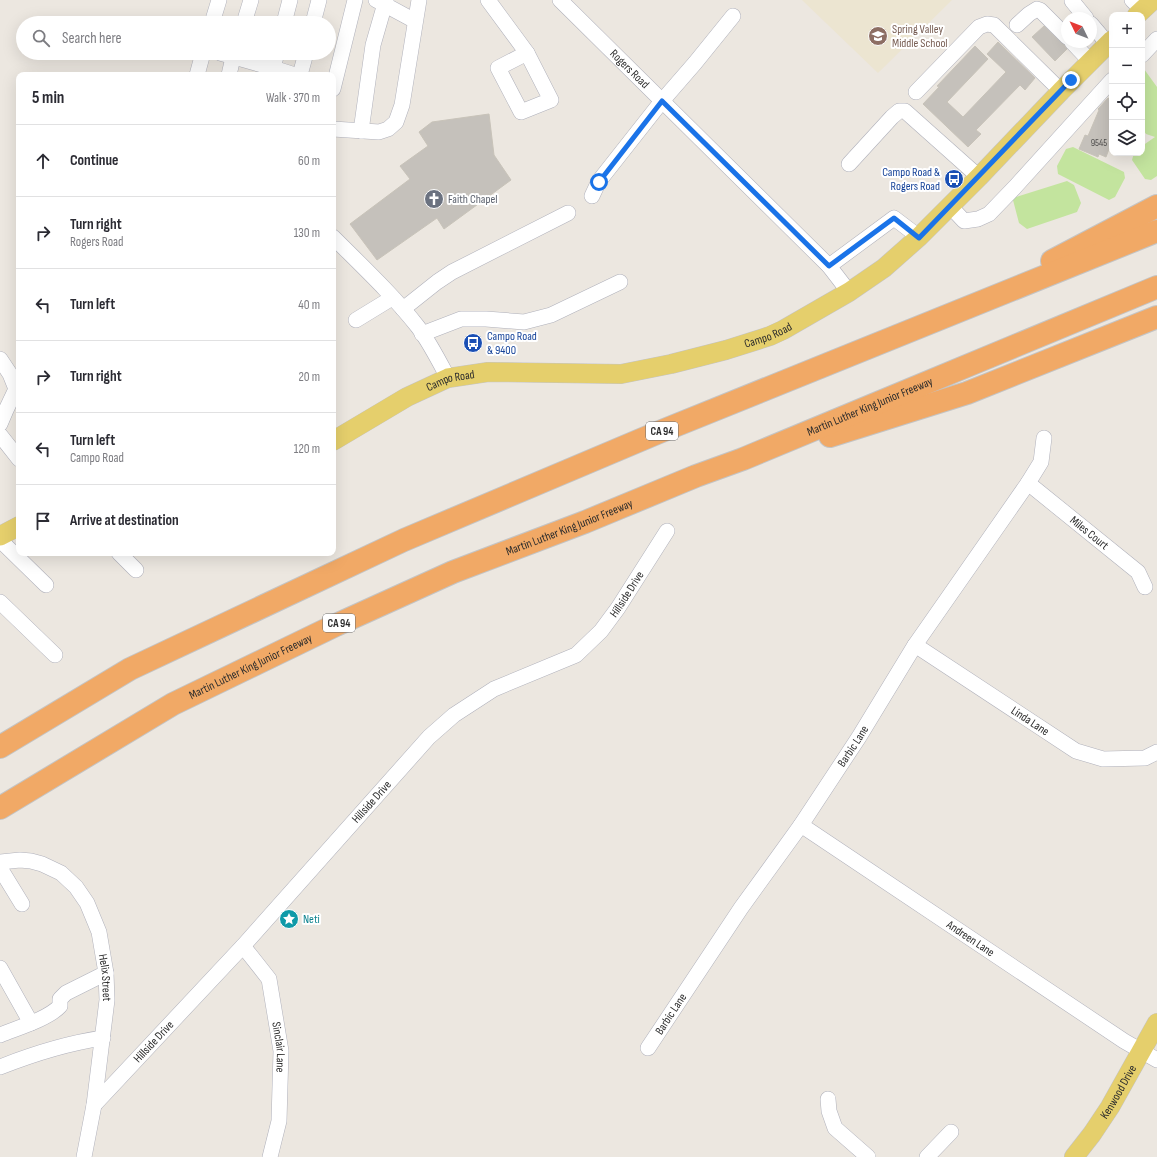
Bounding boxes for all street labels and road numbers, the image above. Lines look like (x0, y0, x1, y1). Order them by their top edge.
street label: Rogers Road (606, 47, 652, 92)
street label: Campo Road (743, 319, 795, 352)
street label: Campo Road (424, 367, 476, 395)
street label: Martin Luther King Junior Freeway (805, 374, 935, 440)
road number: CA 94 (646, 422, 678, 440)
street label: Martin Luther King Junior Freeway (504, 496, 635, 559)
street label: Miles Court (1067, 513, 1112, 553)
street label: Hillside Drive (607, 568, 648, 621)
road number: CA 94 (323, 614, 355, 632)
street label: Martin Luther King Junior Freeway (187, 631, 315, 703)
street label: Linda Lane (1008, 703, 1052, 739)
street label: Barbic Lane (834, 723, 872, 770)
street label: Hillside Drive (349, 778, 395, 827)
street label: Andreen Lane (943, 917, 997, 960)
street label: Helix Street (95, 953, 114, 1002)
street label: Barbic Lane (652, 990, 690, 1038)
street label: Hillside Drive (131, 1018, 177, 1066)
street label: Sinclair Lane (268, 1021, 288, 1073)
street label: Kenwood Drive (1097, 1062, 1140, 1122)

